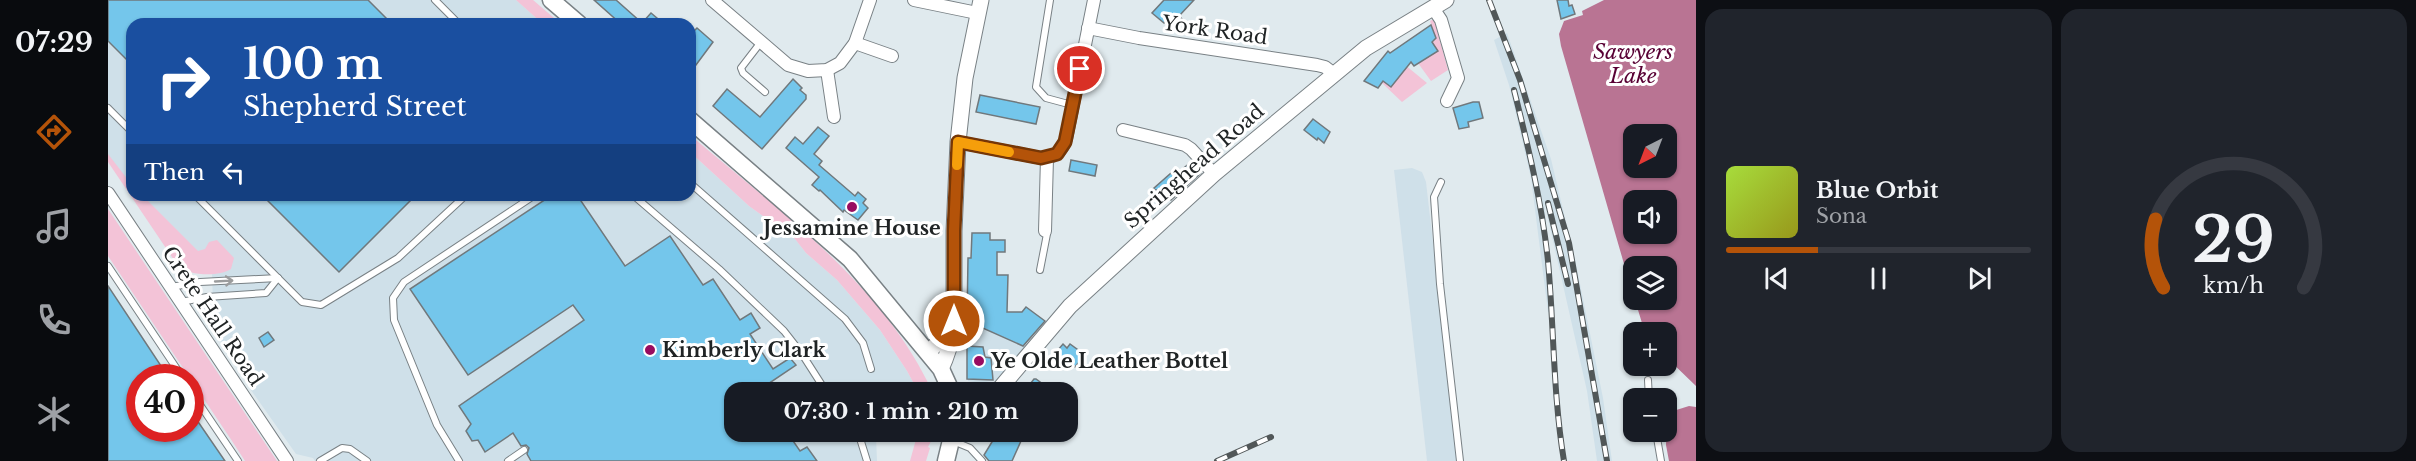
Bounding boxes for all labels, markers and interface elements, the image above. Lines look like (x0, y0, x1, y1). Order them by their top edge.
street label: York Road (1160, 11, 1269, 49)
text: 07:29 (15, 26, 93, 59)
text: 100 m (243, 38, 382, 90)
water label: Sawyers Lake (1593, 39, 1673, 89)
icon: right (144, 42, 222, 120)
pin (1054, 43, 1105, 94)
icon: arrive (1063, 52, 1096, 85)
text: Shepherd Street (243, 90, 467, 123)
street label: Springhead Road (1119, 99, 1269, 233)
icon: directions (33, 111, 75, 153)
north arrow (1623, 124, 1677, 178)
map controls (1623, 124, 1677, 442)
icon: left (217, 156, 250, 189)
text: Then (144, 159, 205, 186)
text: Blue Orbit (1816, 177, 1938, 204)
button: sound (1623, 190, 1677, 244)
marker: Jessamine House (845, 200, 859, 214)
text: 29 (2192, 201, 2275, 279)
text: Sona (1816, 204, 1867, 228)
icon: music (33, 205, 75, 247)
place label: Jessamine House (759, 216, 941, 240)
street label: Crete Hall Road (157, 242, 269, 390)
button: layers (1623, 256, 1677, 310)
icon: previous (1760, 262, 1793, 295)
icon: pause (1862, 262, 1895, 295)
icon: next (1963, 262, 1996, 295)
text: km/h (2203, 272, 2264, 299)
one-way arrow (214, 275, 234, 286)
position arrow (922, 289, 986, 353)
icon: phone (33, 299, 75, 341)
button: + (1623, 322, 1677, 376)
place label: Kimberly Clark (662, 338, 826, 362)
marker: Kimberly Clark (643, 343, 657, 357)
place label: Ye Olde Leather Bottel (990, 349, 1228, 373)
marker: Ye Olde Leather Bottel (972, 354, 986, 368)
speed limit sign: 40 (126, 364, 204, 442)
button: − (1623, 388, 1677, 442)
icon: climate (33, 393, 75, 435)
text: 07:30 · 1 min · 210 m (783, 398, 1019, 425)

